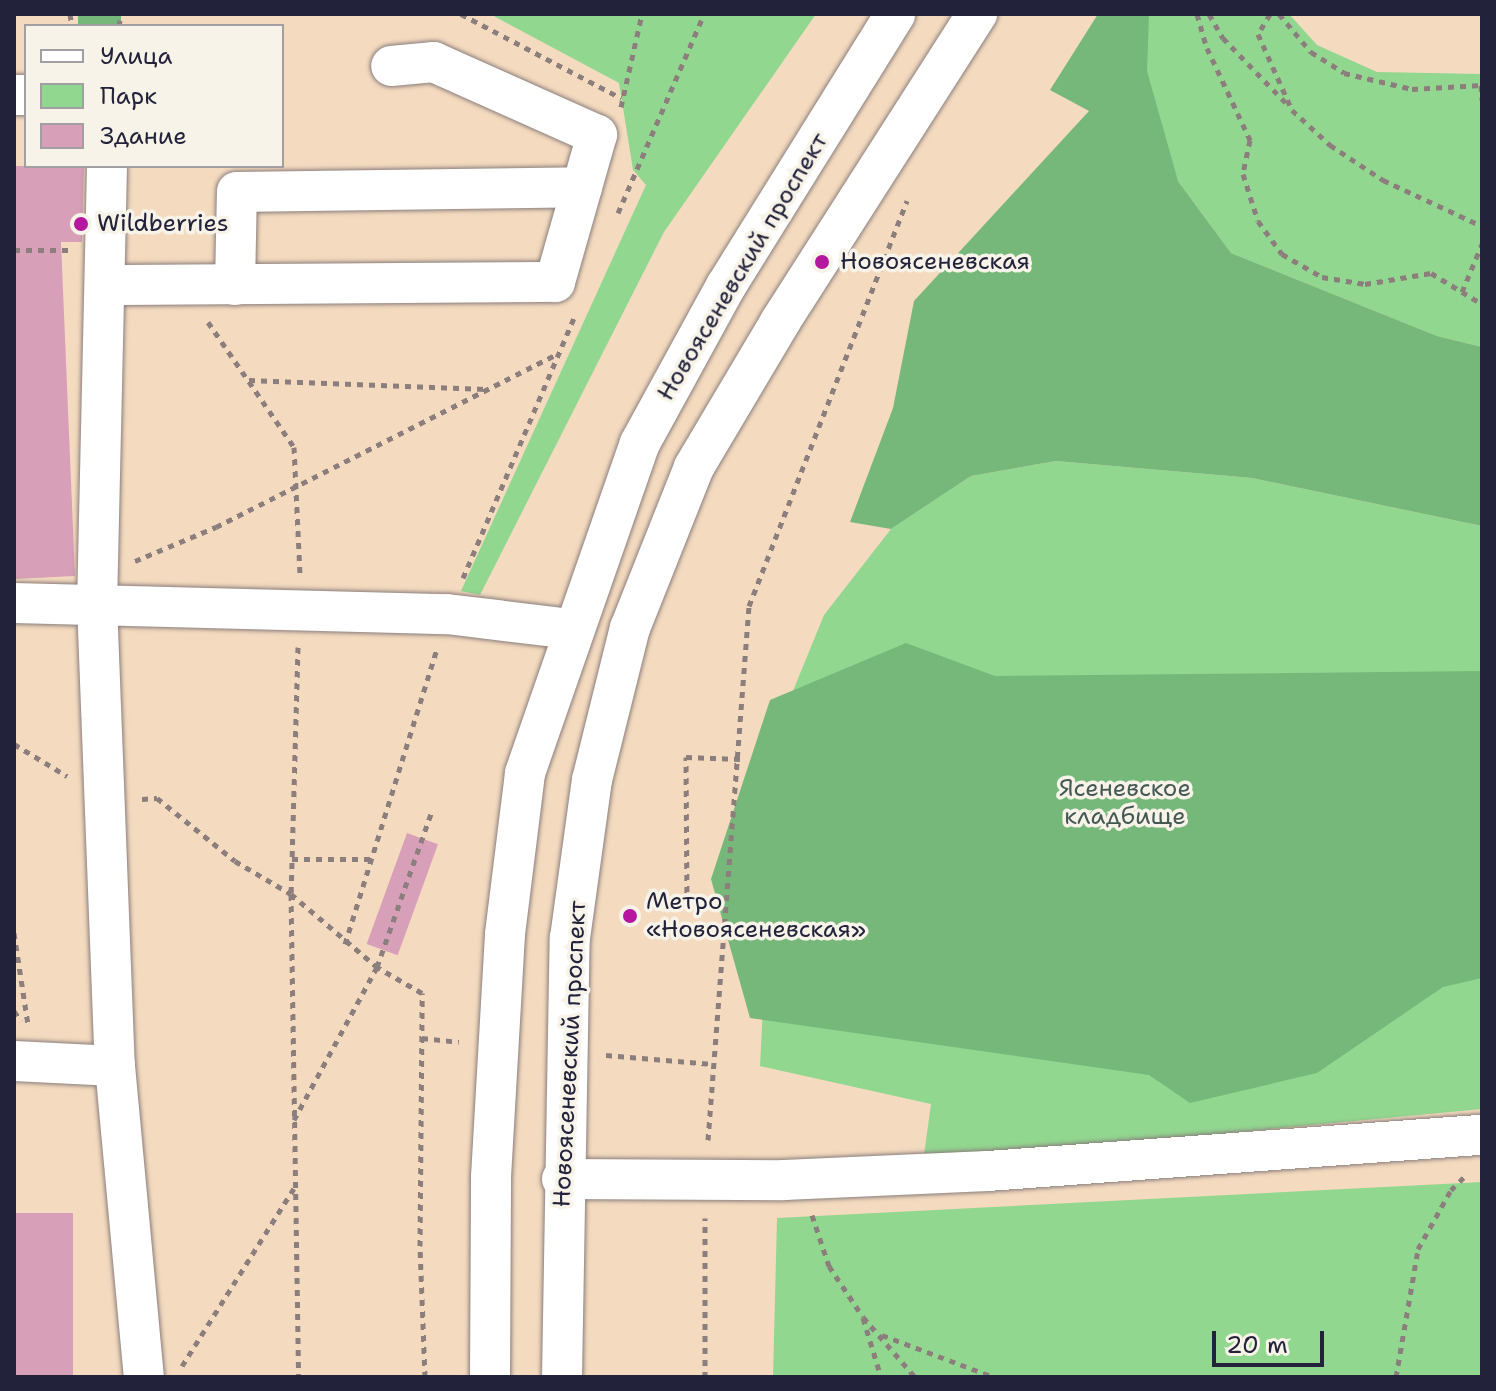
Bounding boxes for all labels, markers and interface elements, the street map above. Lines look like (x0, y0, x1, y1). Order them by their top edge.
legend (24, 24, 284, 168)
text: Улица (100, 40, 173, 72)
text: Парк (100, 80, 157, 112)
text: Здание (100, 120, 187, 152)
street label: Новоясеневский проспект (652, 128, 834, 406)
place label: Wildberries (97, 210, 229, 238)
marker: Wildberries (72, 215, 90, 233)
place label: Новоясеневская (840, 248, 1030, 276)
marker: Новоясеневская (811, 251, 833, 273)
park label: Ясеневское кладбище (1059, 775, 1191, 831)
place label: Метро «Новоясеневская» (646, 888, 866, 944)
street label: Новоясеневский проспект (548, 900, 592, 1208)
marker: Метро «Новоясеневская» (621, 907, 639, 925)
scale bar (1216, 1315, 1328, 1365)
text: 20 m (1226, 1329, 1288, 1361)

